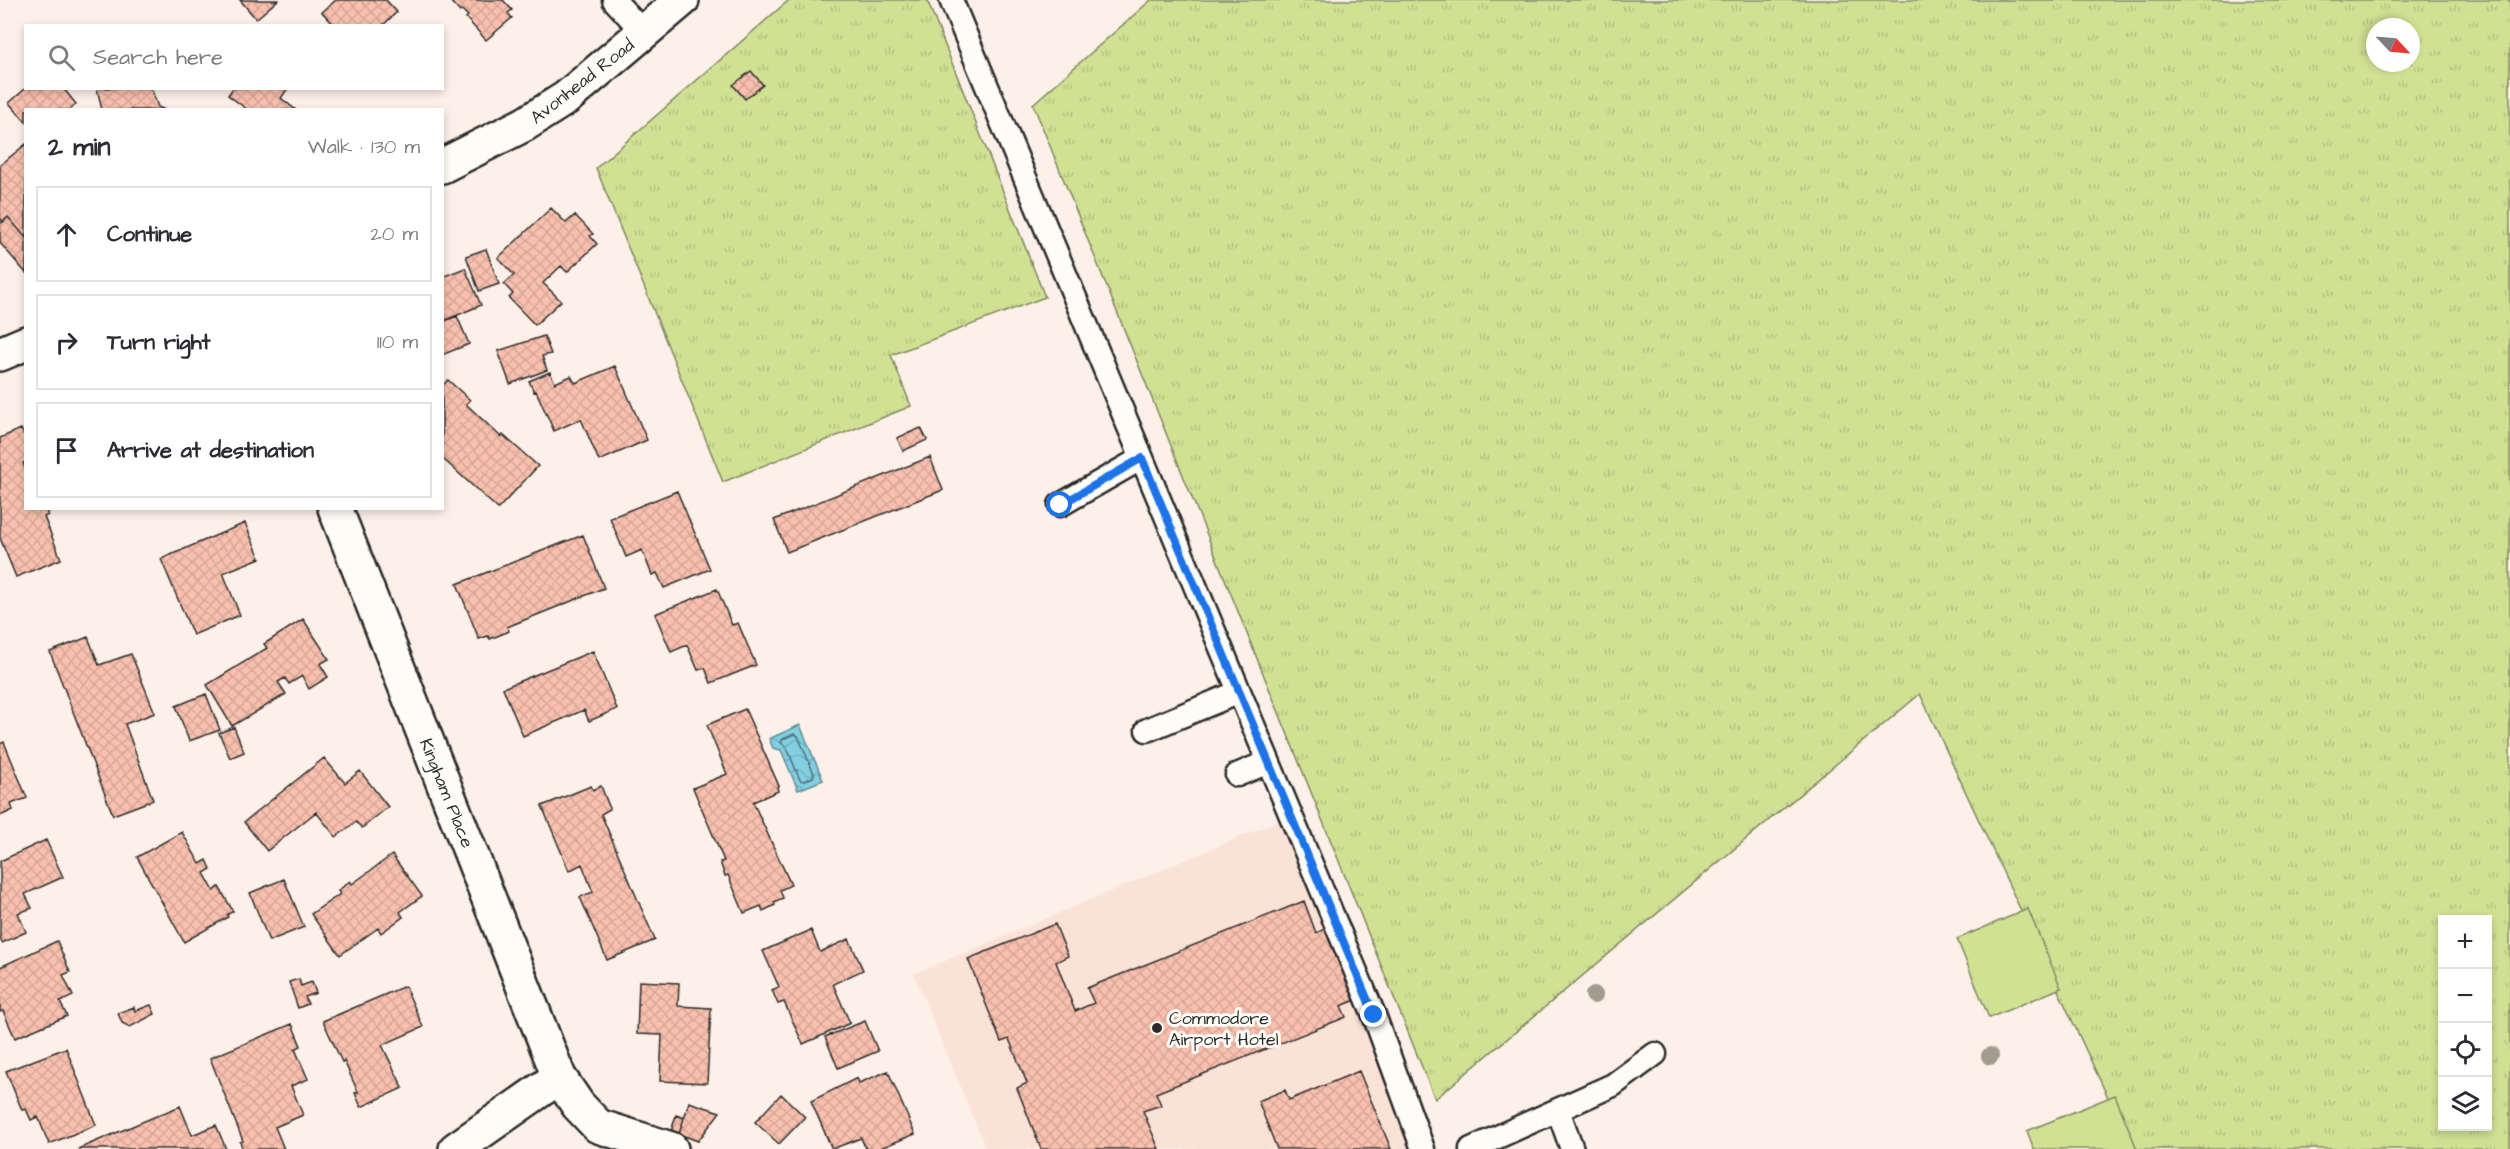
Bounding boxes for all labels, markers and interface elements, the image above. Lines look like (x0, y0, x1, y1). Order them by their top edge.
north arrow (2366, 18, 2420, 72)
search box (24, 24, 444, 90)
street label: Avonhead Road (525, 33, 639, 130)
icon: search (45, 41, 78, 74)
text: Search here (93, 42, 223, 73)
text: 2 min (48, 129, 110, 165)
text: Walk · 130 m (308, 133, 420, 161)
icon: ahead (50, 218, 83, 251)
text: Continue (107, 219, 192, 250)
text: 20 m (370, 220, 418, 248)
icon: right (50, 326, 83, 359)
text: Turn right (107, 327, 210, 358)
text: 110 m (377, 328, 418, 356)
icon: arrive (50, 434, 83, 467)
text: Arrive at destination (107, 435, 314, 466)
route start (1046, 491, 1072, 517)
street label: Kingham Place (412, 735, 480, 852)
map controls (2438, 915, 2492, 1131)
button: + (2438, 915, 2492, 969)
button: − (2438, 969, 2492, 1023)
route end (1360, 1001, 1386, 1027)
place label: Commodore Airport Hotel (1169, 1006, 1279, 1052)
marker: Commodore Airport Hotel (1150, 1021, 1164, 1035)
button: locate (2438, 1023, 2492, 1077)
button: layers (2438, 1077, 2492, 1131)

